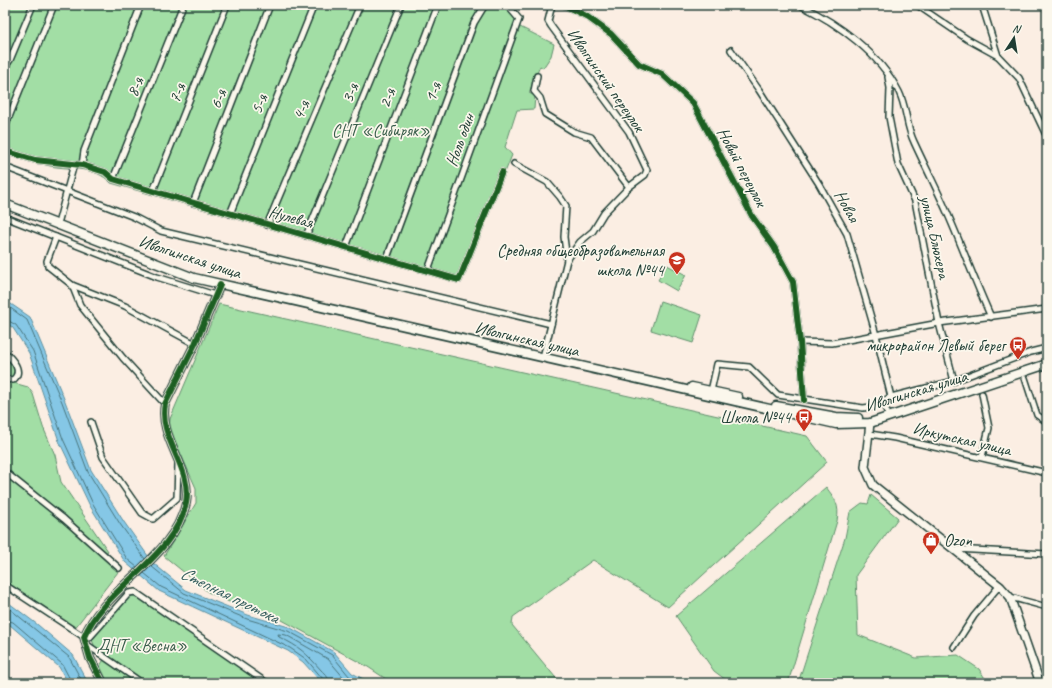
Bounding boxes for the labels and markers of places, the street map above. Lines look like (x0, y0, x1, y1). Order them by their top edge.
place label: Средняя общеобразовательная школа №44 (497, 240, 666, 281)
school or university icon: Средняя общеобразовательная школа №44 (667, 250, 687, 275)
place label: микрорайон Левый берег (866, 335, 1008, 356)
bus stop icon: микрорайон Левый берег (1008, 335, 1028, 360)
place label: Школа №44 (720, 407, 793, 428)
bus stop icon: Школа №44 (794, 407, 814, 432)
shop icon: Ozon (921, 530, 941, 555)
place label: Ozon (944, 530, 972, 551)

